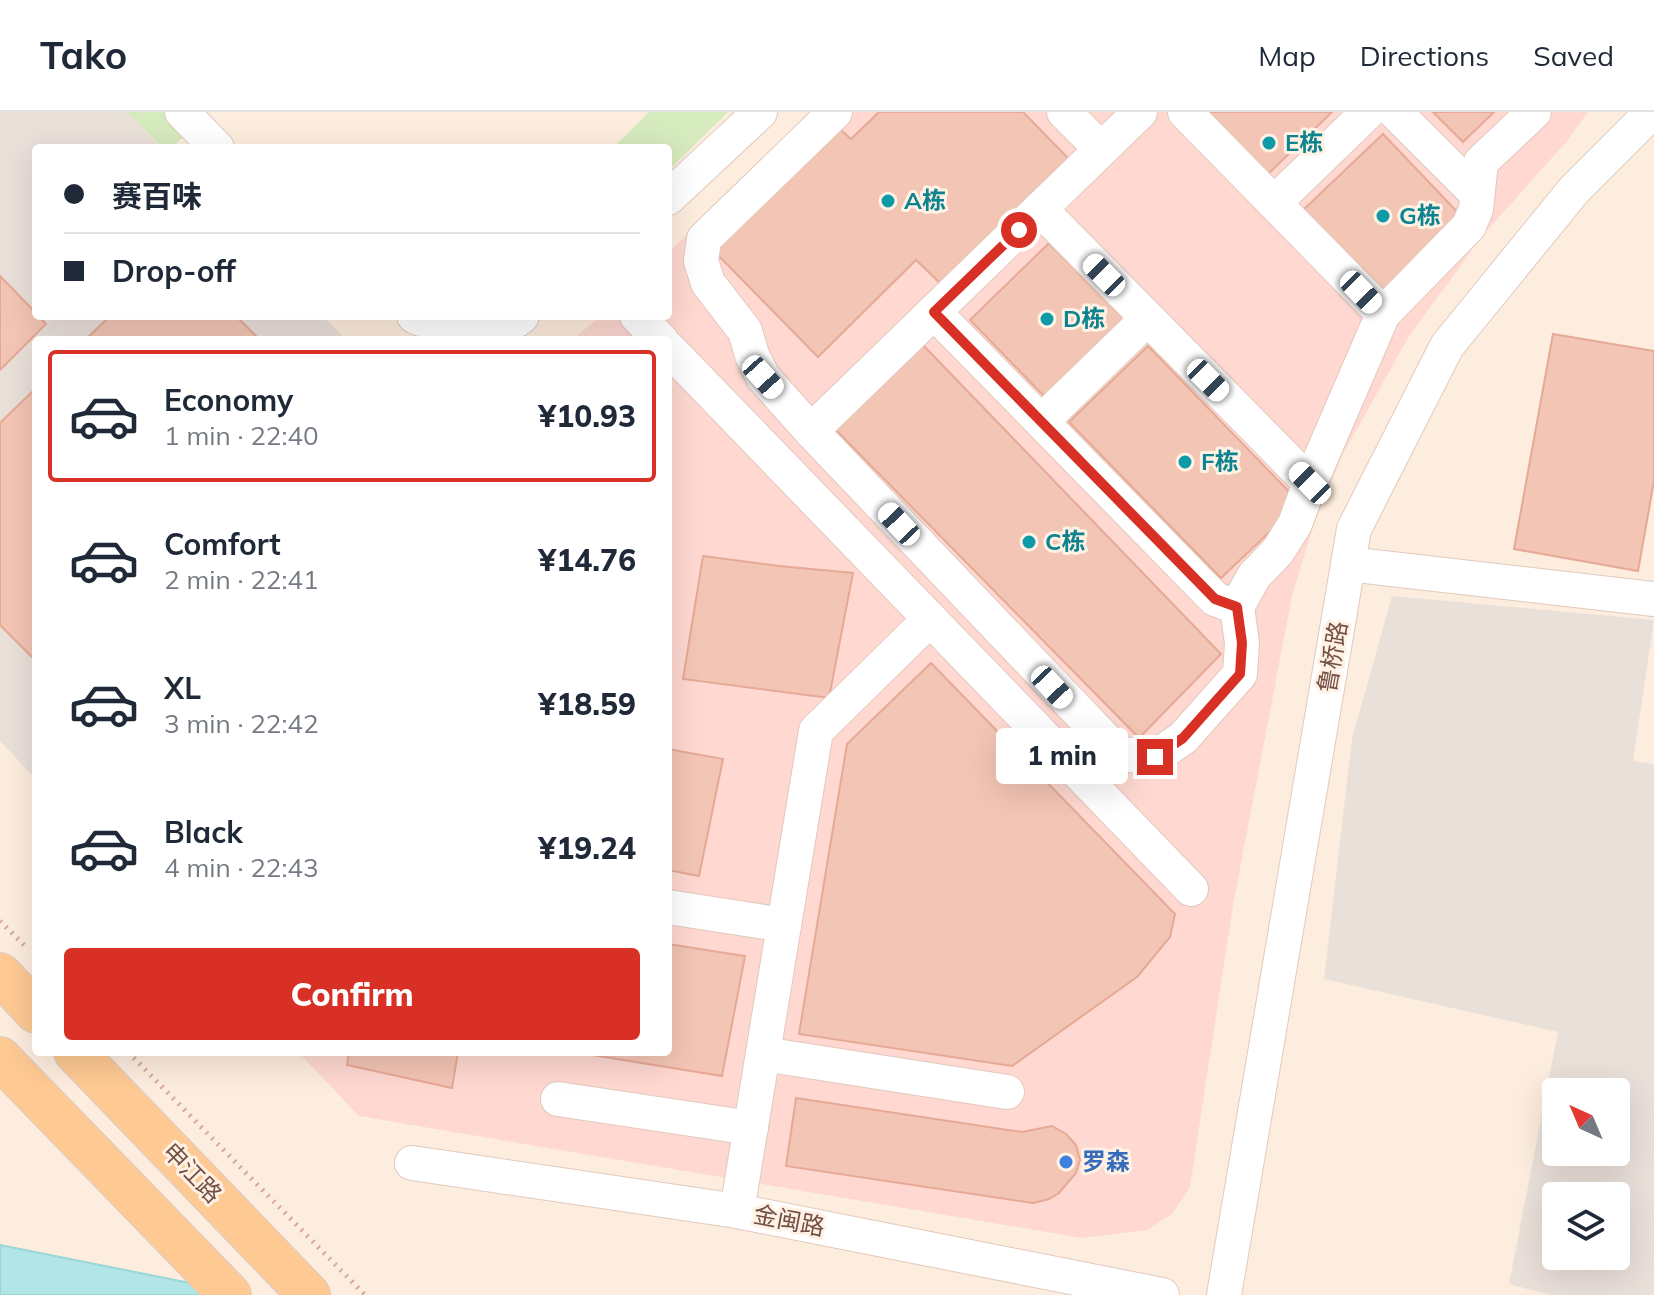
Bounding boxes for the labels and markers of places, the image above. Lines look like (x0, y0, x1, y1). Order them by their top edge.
place label: E栋 (1285, 127, 1323, 157)
marker: E栋 (1260, 134, 1278, 152)
place label: A栋 (904, 185, 946, 215)
marker: A栋 (879, 192, 897, 210)
place label: G栋 (1399, 200, 1441, 230)
marker: G栋 (1374, 207, 1392, 225)
place label: D栋 (1063, 303, 1105, 333)
marker: D栋 (1038, 310, 1056, 328)
place label: F栋 (1201, 446, 1239, 476)
marker: F栋 (1176, 453, 1194, 471)
place label: C栋 (1045, 526, 1085, 556)
marker: C栋 (1020, 533, 1038, 551)
place label: 罗森 (1082, 1146, 1130, 1176)
marker: 罗森 (1057, 1153, 1075, 1171)

